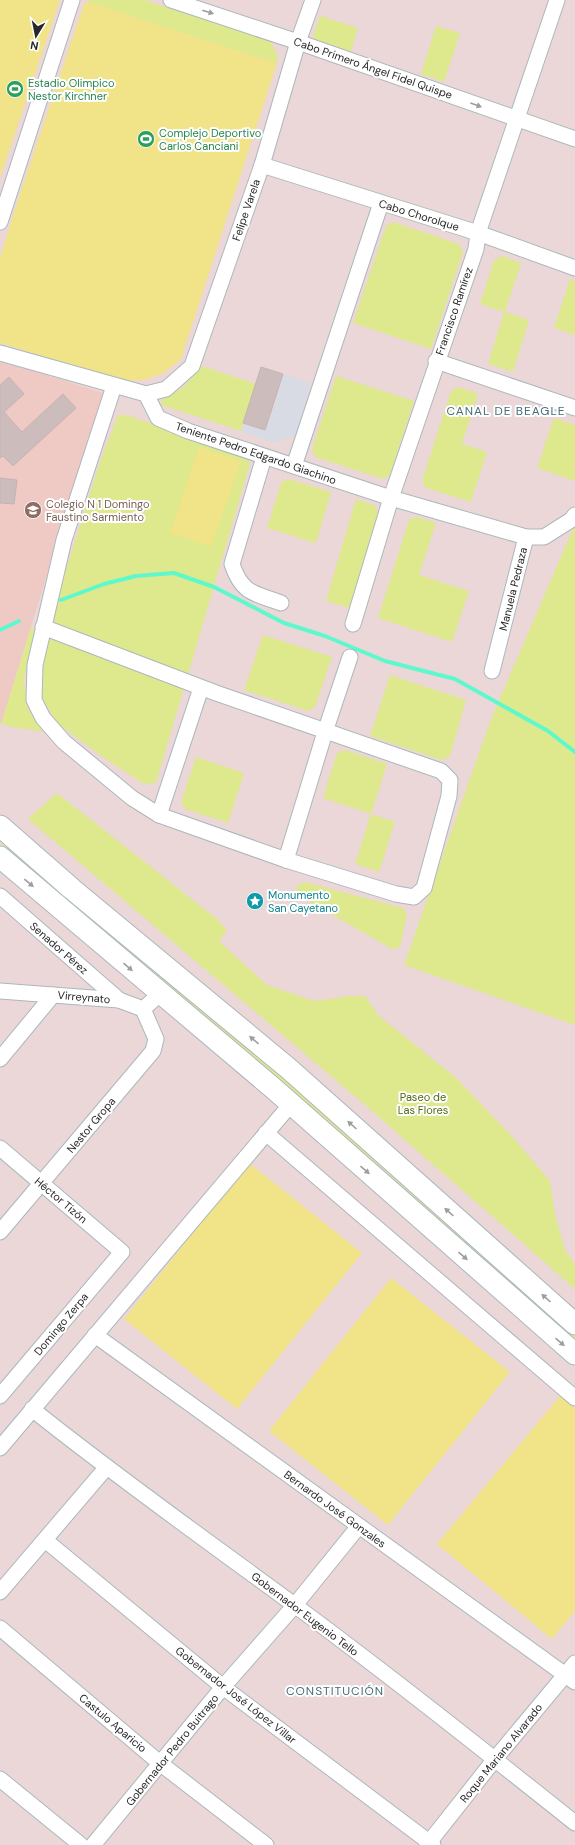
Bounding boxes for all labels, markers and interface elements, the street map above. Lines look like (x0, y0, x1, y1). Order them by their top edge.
one-way arrow (202, 9, 214, 15)
north arrow (16, 16, 56, 56)
street label: Cabo Primero Ángel Fidel Quispe (292, 34, 454, 102)
text: N (29, 38, 39, 53)
place label: Estadio Olimpico Nestor Kirchner (28, 76, 115, 103)
sports icon: Estadio Olimpico Nestor Kirchner (5, 79, 25, 99)
one-way arrow (471, 102, 483, 108)
place label: Complejo Deportivo Carlos Canciani (159, 126, 261, 153)
sports icon: Complejo Deportivo Carlos Canciani (136, 129, 156, 149)
street label: Felipe Varela (229, 177, 263, 243)
street label: Cabo Chorolque (377, 196, 461, 234)
street label: Francisco Ramírez (432, 265, 476, 357)
district label: CANAL DE BEAGLE (446, 403, 566, 419)
street label: Teniente Pedro Edgardo Giachino (174, 419, 338, 487)
place label: Colegio N 1 Domingo Faustino Sarmiento (46, 497, 149, 524)
school or university icon: Colegio N 1 Domingo Faustino Sarmiento (23, 500, 43, 520)
street label: Manuela Pedraza (496, 546, 530, 632)
one-way arrow (24, 878, 35, 887)
place label: Monumento San Cayetano (268, 888, 338, 915)
place icon: Monumento San Cayetano (245, 891, 265, 911)
street label: Senador Pérez (27, 919, 91, 977)
one-way arrow (124, 962, 133, 971)
street label: Virreynato (57, 988, 111, 1006)
one-way arrow (248, 1035, 259, 1044)
park label: Paseo de Las Flores (398, 1090, 448, 1117)
street label: Nestor Gropa (64, 1094, 118, 1156)
one-way arrow (347, 1120, 357, 1130)
one-way arrow (360, 1165, 370, 1174)
street label: Héctor Tizón (32, 1174, 90, 1226)
one-way arrow (444, 1207, 454, 1216)
one-way arrow (458, 1251, 467, 1260)
street label: Domingo Zerpa (31, 1290, 91, 1358)
one-way arrow (541, 1294, 551, 1303)
one-way arrow (555, 1337, 566, 1346)
street label: Bernardo José Gonzales (281, 1467, 389, 1551)
street label: Gobernador Eugenio Tello (249, 1569, 361, 1659)
street label: Gobernador José López Villar (173, 1643, 299, 1747)
district label: CONSTITUCIÓN (286, 1683, 384, 1699)
street label: Castulo Aparicio (76, 1691, 150, 1755)
street label: Gobernador Pedro Buitrago (123, 1691, 221, 1809)
street label: Roque Mariano Alvarado (457, 1701, 545, 1805)

